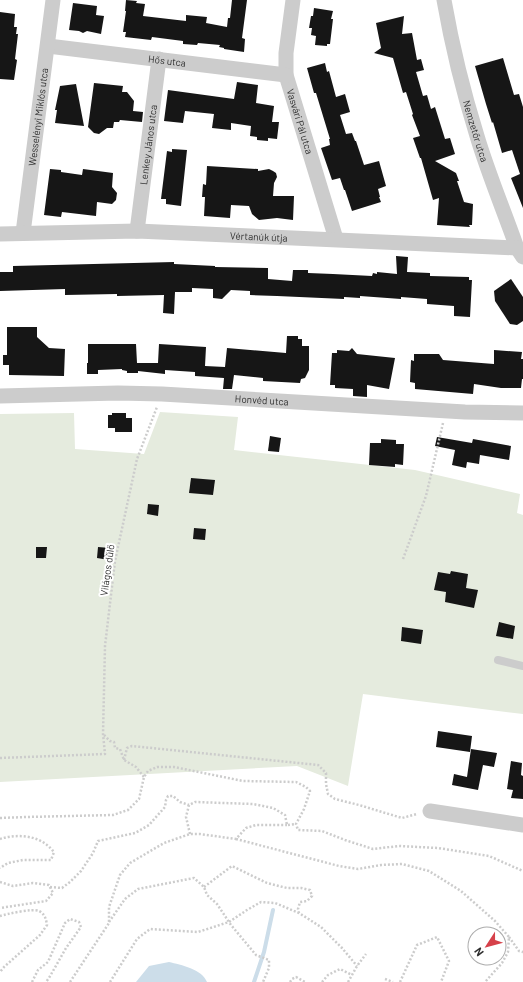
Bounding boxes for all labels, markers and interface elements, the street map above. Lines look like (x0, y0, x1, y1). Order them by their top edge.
street label: Hős utca (148, 52, 187, 69)
street label: Wesselényi Miklós utca (26, 67, 50, 167)
street label: Vasvári Pál utca (285, 87, 316, 155)
street label: Nemzetőr utca (461, 99, 491, 163)
street label: Lenkey János utca (137, 104, 159, 186)
street label: Vértanúk útja (230, 229, 288, 244)
street label: Honvéd utca (235, 392, 289, 408)
street label: Világos dűlő (97, 543, 117, 597)
north arrow (467, 926, 507, 966)
text: N (471, 945, 486, 959)

